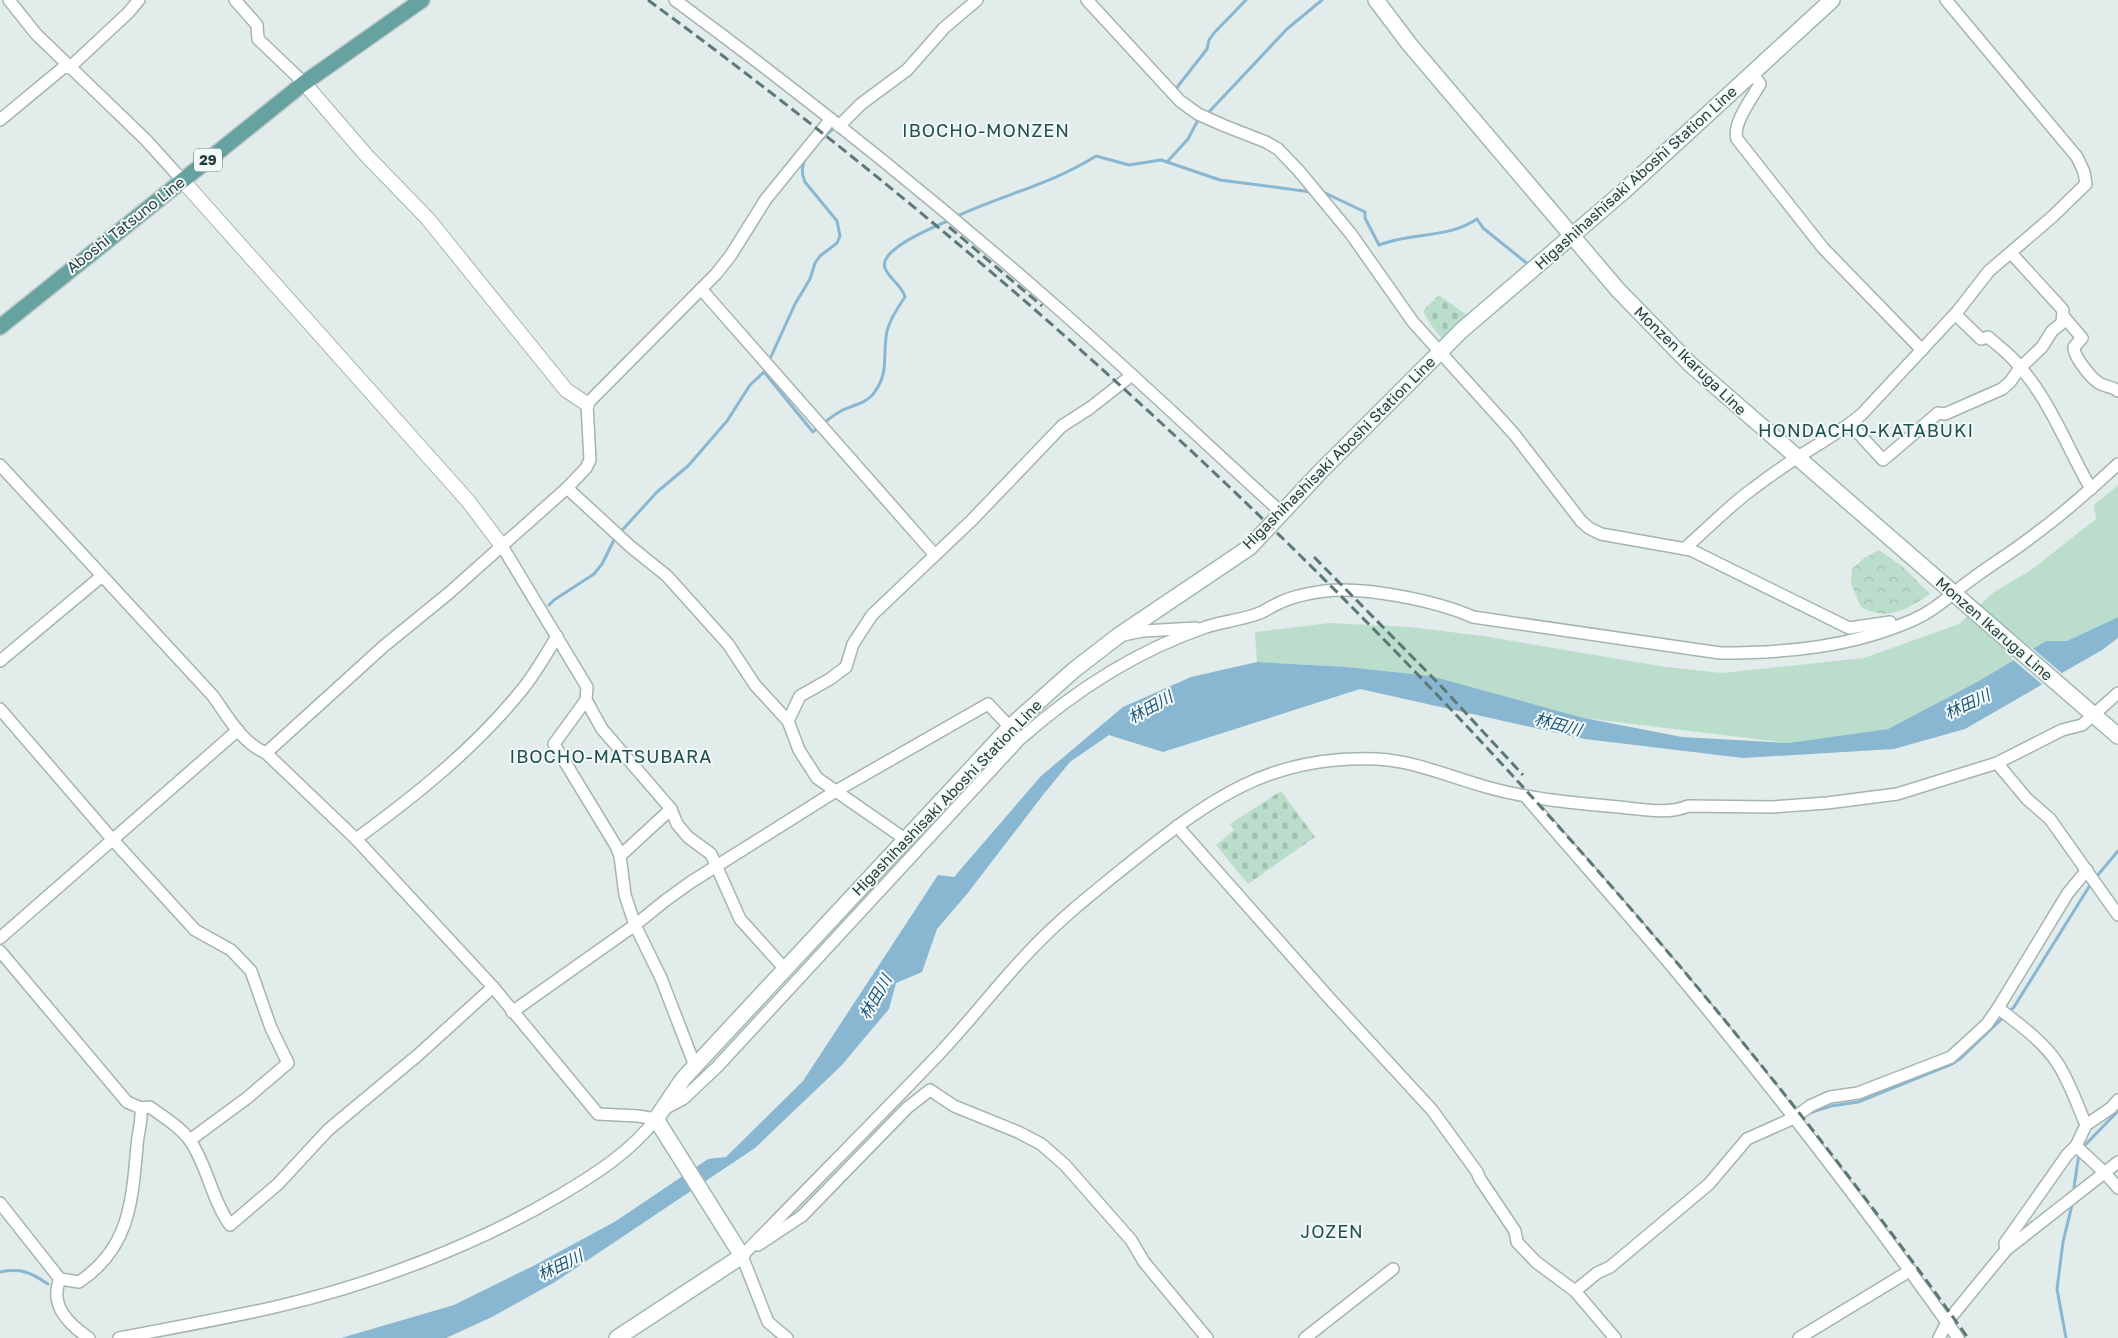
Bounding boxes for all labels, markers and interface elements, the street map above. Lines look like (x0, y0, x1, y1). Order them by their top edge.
street label: Higashihashisaki Aboshi Station Line (1531, 82, 1740, 273)
district label: IBOCHO-MONZEN (902, 119, 1070, 141)
road number: 29 (194, 148, 222, 172)
street label: Aboshi Tatsuno Line (63, 172, 188, 276)
street label: Monzen Ikaruga Line (1631, 302, 1751, 419)
street label: Higashihashisaki Aboshi Station Line (1238, 352, 1439, 552)
district label: HONDACHO-KATABUKI (1758, 419, 1974, 441)
street label: Monzen Ikaruga Line (1933, 573, 2057, 684)
water label: 林田川 (1941, 684, 1995, 723)
water label: 林田川 (1124, 686, 1178, 727)
street label: Higashihashisaki Aboshi Station Line (848, 695, 1045, 899)
water label: 林田川 (1532, 708, 1586, 740)
district label: IBOCHO-MATSUBARA (510, 745, 712, 767)
water label: 林田川 (854, 969, 897, 1023)
district label: JOZEN (1300, 1220, 1364, 1242)
water label: 林田川 (534, 1245, 588, 1285)

